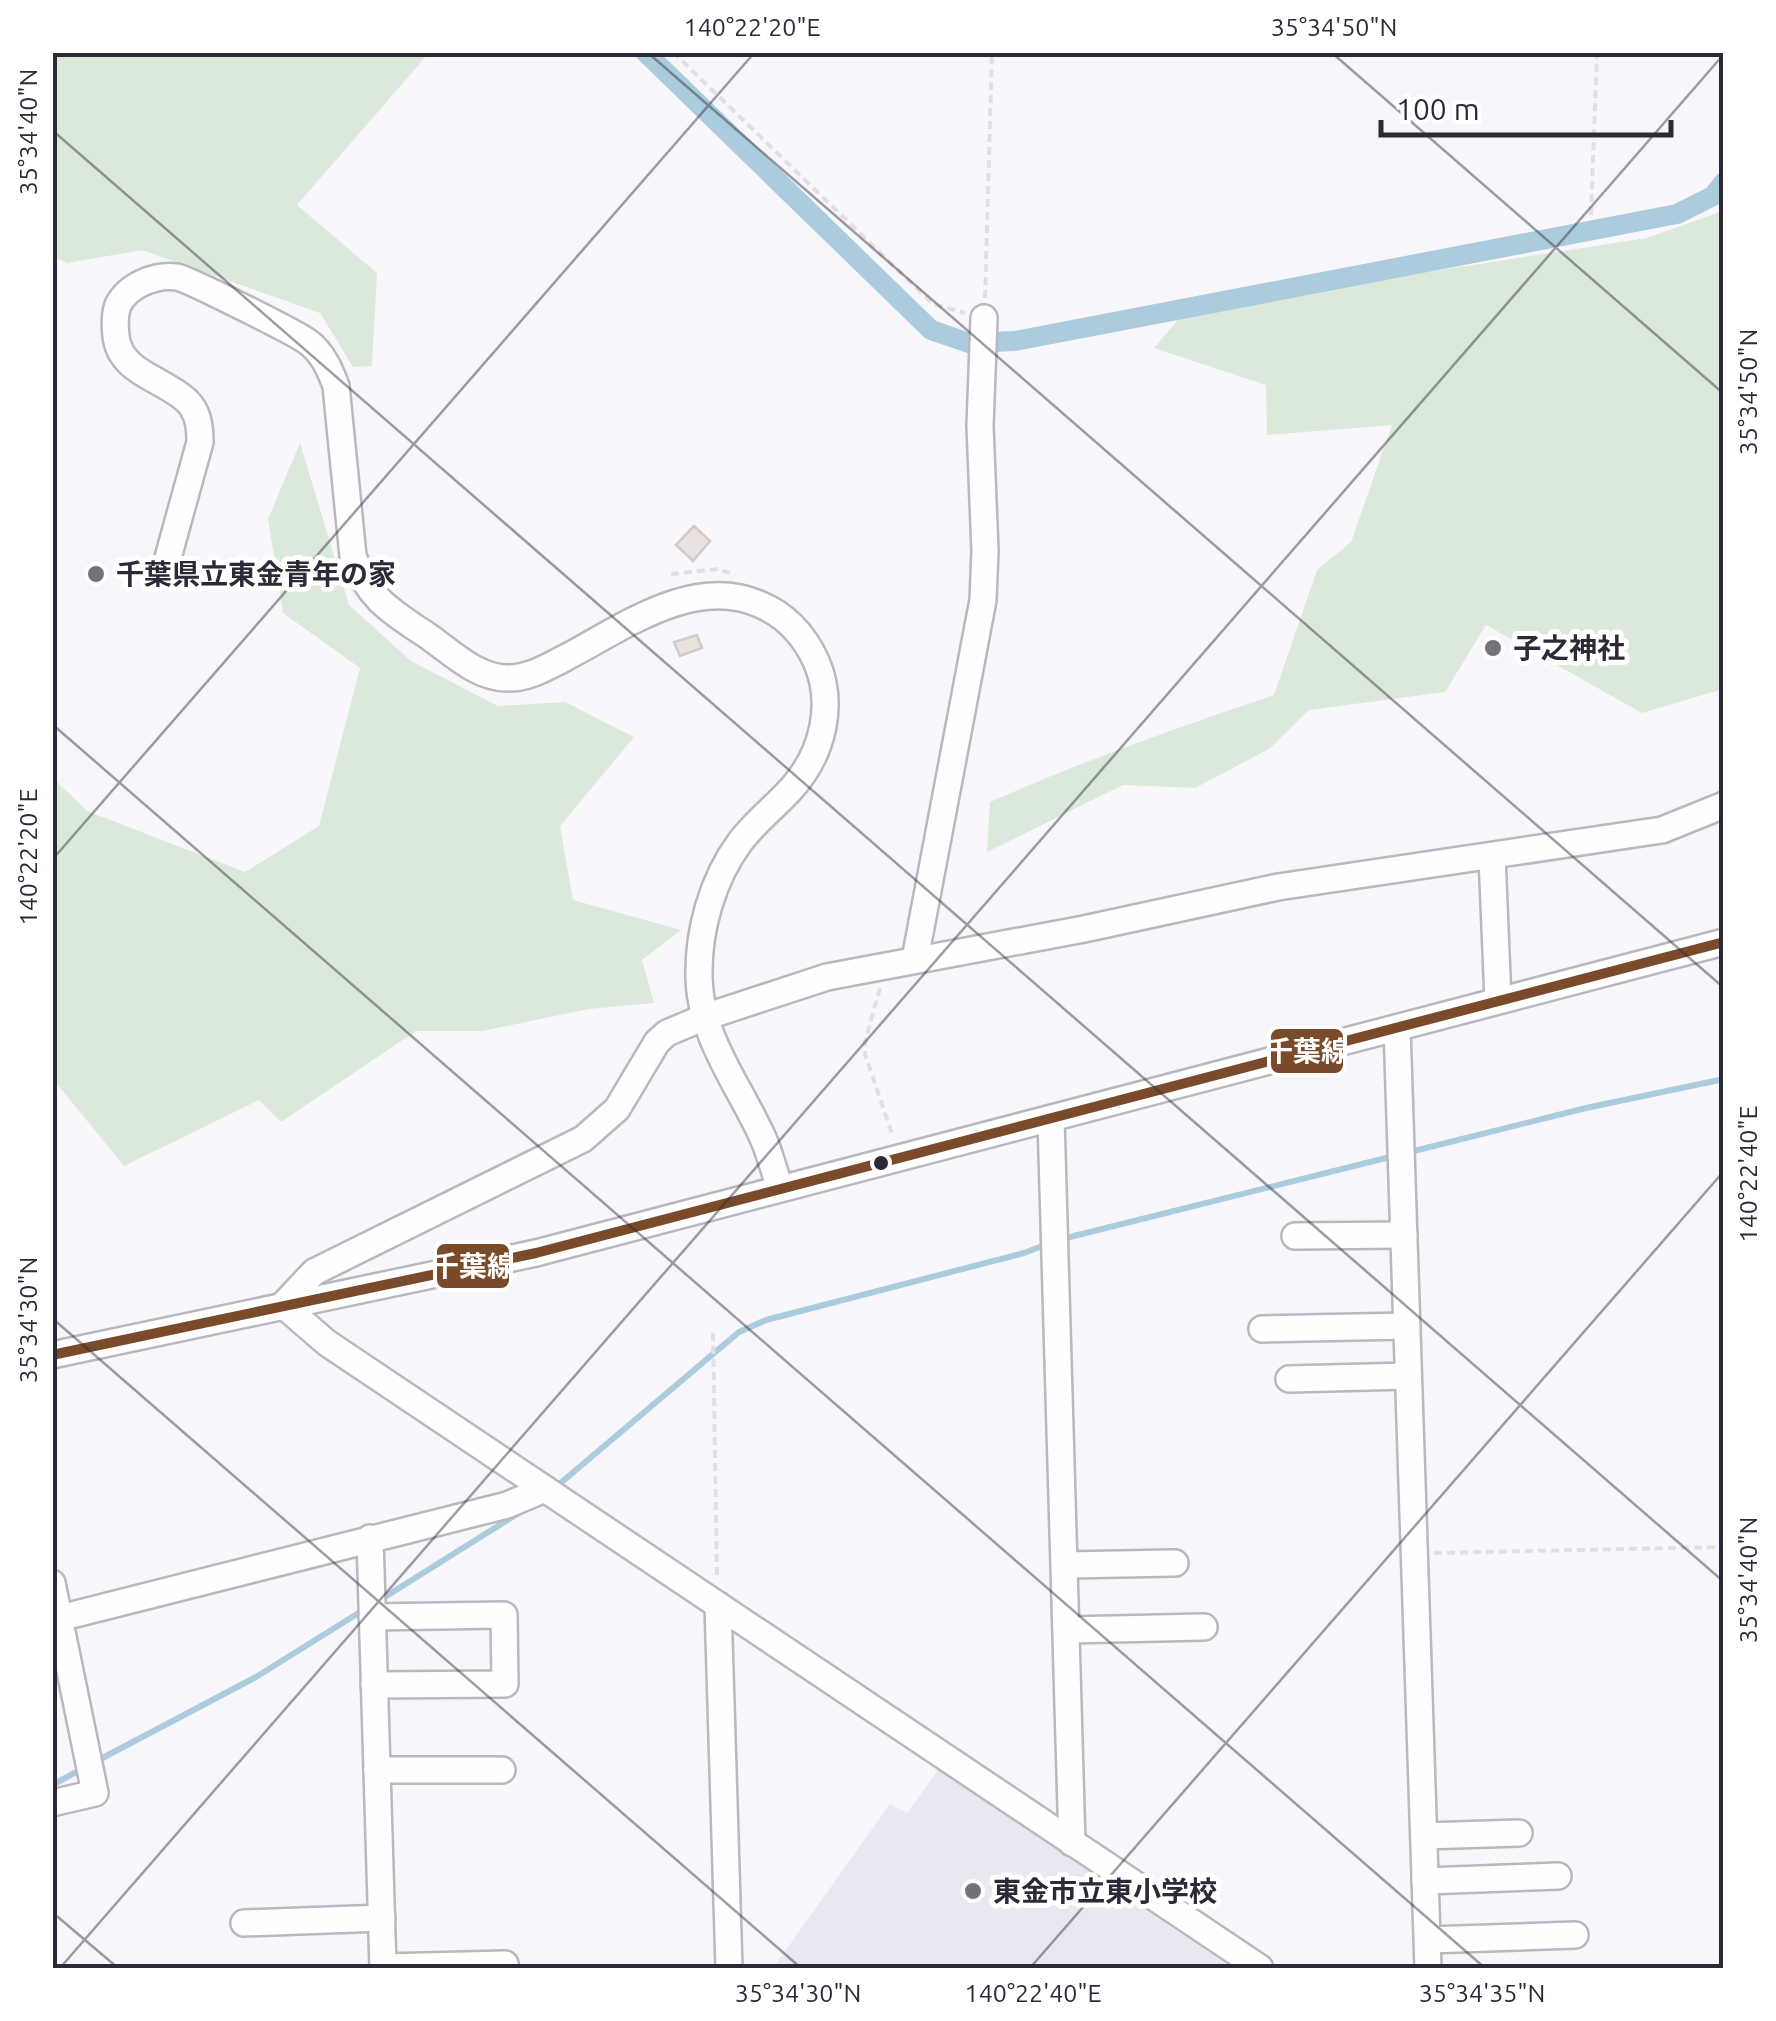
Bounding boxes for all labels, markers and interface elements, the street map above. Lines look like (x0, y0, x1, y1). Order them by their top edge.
text: 140°22'20"E (684, 13, 820, 41)
text: 35°34'50"N (1271, 13, 1397, 41)
text: 35°34'40"N (14, 69, 42, 195)
scale bar (1381, 75, 1671, 137)
text: 100 m (1396, 92, 1480, 126)
text: 35°34'50"N (1734, 329, 1762, 455)
place label: 千葉県立東金青年の家 (116, 558, 396, 589)
marker: 千葉県立東金青年の家 (85, 563, 107, 585)
place label: 子之神社 (1513, 632, 1625, 663)
marker: 子之神社 (1482, 637, 1504, 659)
text: 140°22'20"E (14, 789, 42, 925)
line badge: 千葉線 (1269, 1027, 1345, 1075)
text: 千葉線 (1265, 1035, 1349, 1066)
text: 140°22'40"E (1734, 1106, 1762, 1242)
unlabelled marker (871, 1153, 891, 1173)
line badge: 千葉線 (435, 1242, 511, 1290)
text: 千葉線 (431, 1250, 515, 1281)
text: 35°34'30"N (14, 1257, 42, 1383)
text: 35°34'40"N (1734, 1517, 1762, 1643)
place label: 東金市立東小学校 (993, 1875, 1217, 1906)
marker: 東金市立東小学校 (962, 1880, 984, 1902)
text: 35°34'30"N (735, 1979, 861, 2007)
text: 140°22'40"E (965, 1979, 1101, 2007)
text: 35°34'35"N (1419, 1979, 1545, 2007)

